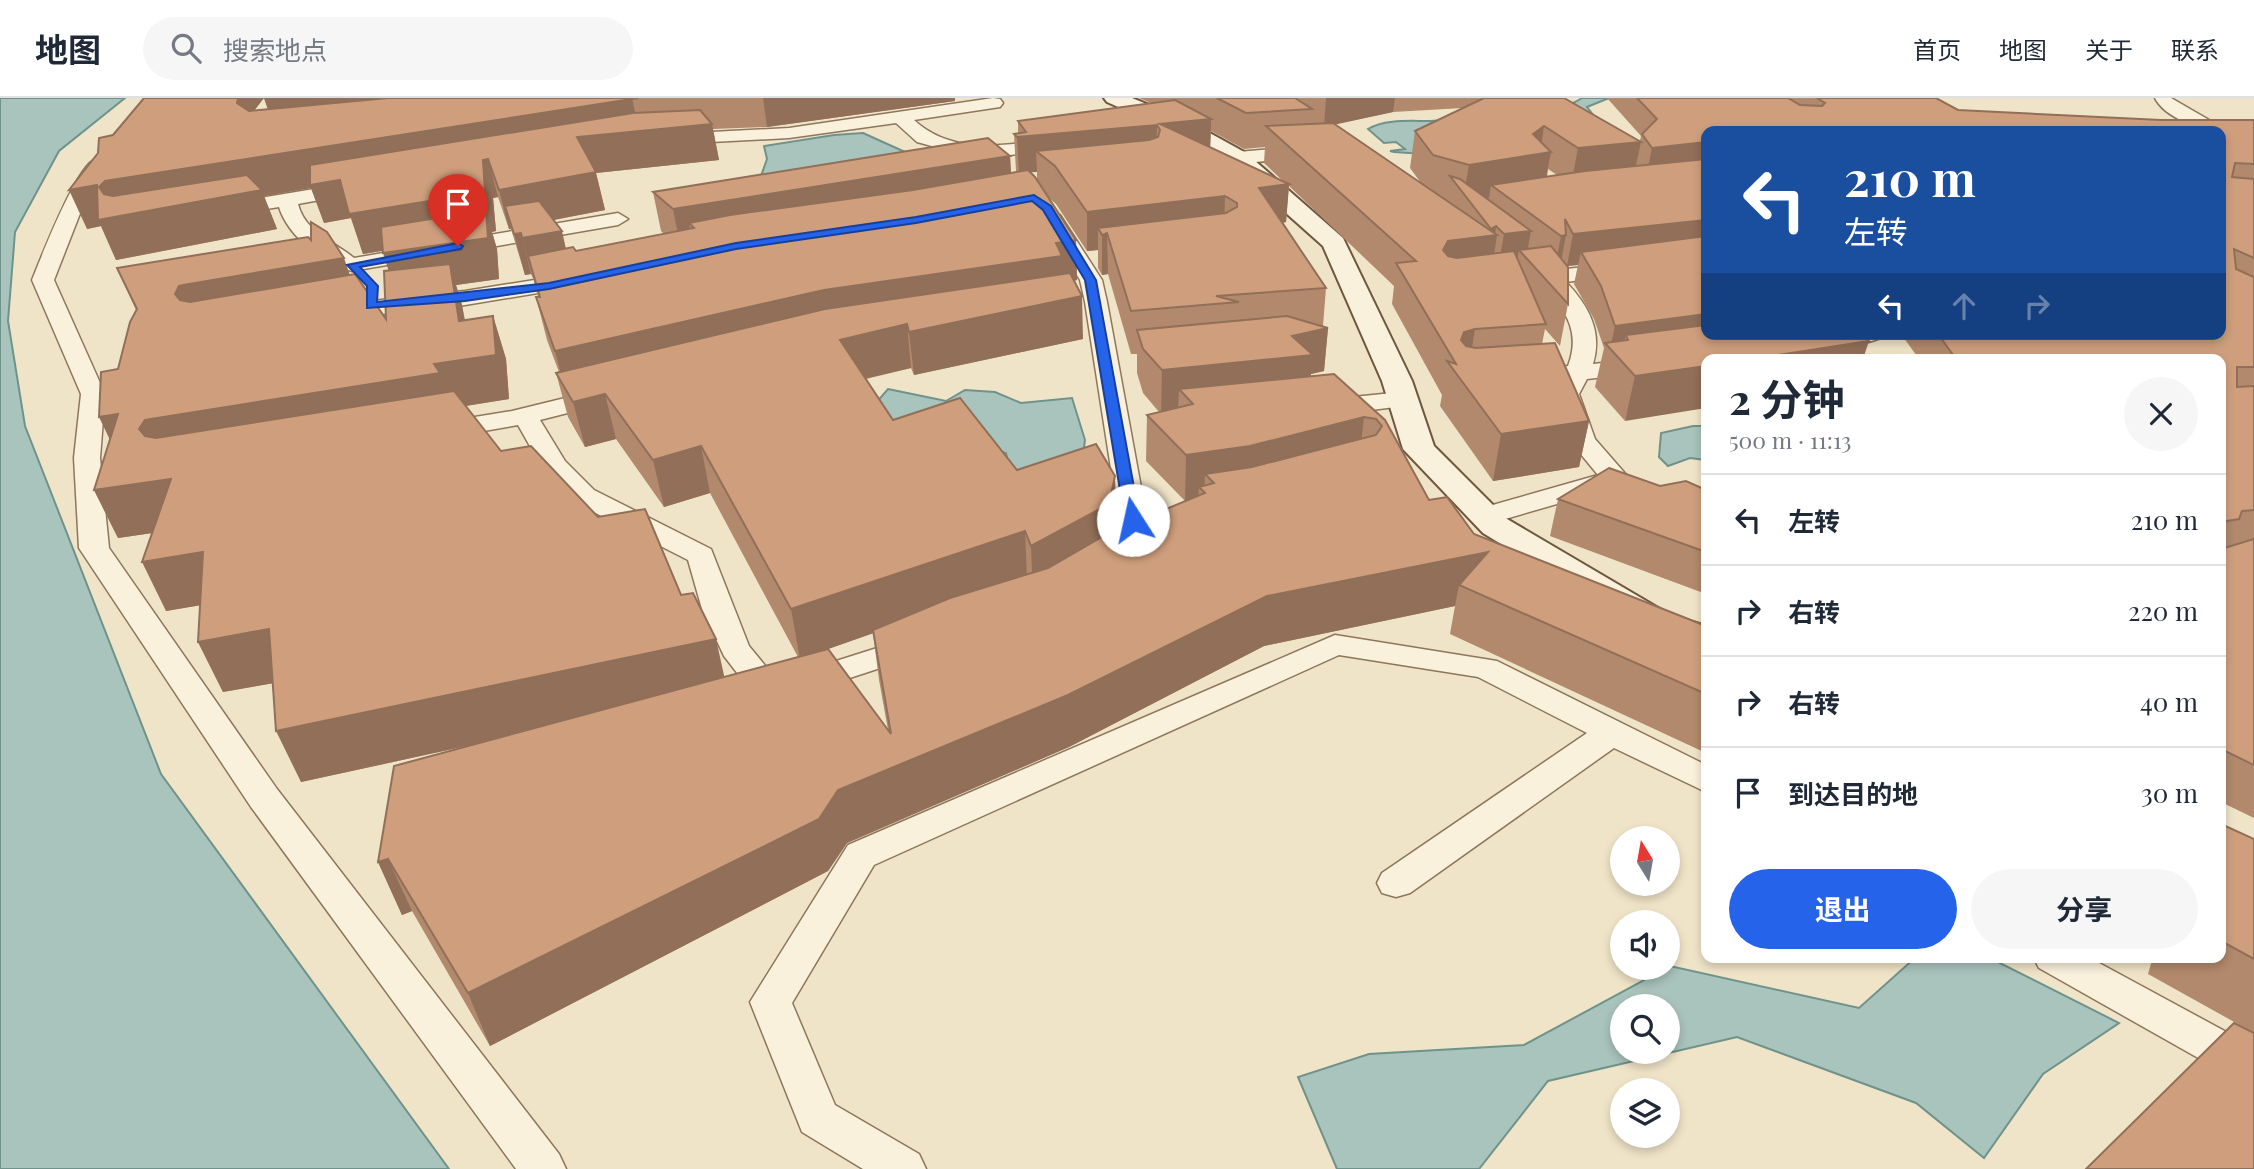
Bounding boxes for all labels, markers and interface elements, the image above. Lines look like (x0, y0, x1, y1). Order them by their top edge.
search box (143, 17, 633, 80)
text: 地图 (35, 26, 101, 70)
icon: search (167, 29, 205, 67)
text: 搜索地点 (223, 32, 327, 67)
text: 首页 (1913, 33, 1961, 65)
text: 地图 (1999, 33, 2047, 65)
text: 关于 (2085, 33, 2133, 65)
text: 联系 (2171, 33, 2219, 65)
text: 210 m (1844, 144, 1976, 209)
icon: left (1729, 154, 1820, 245)
pin (428, 174, 488, 246)
icon: arrive (439, 185, 477, 223)
text: 左转 (1844, 209, 1908, 252)
icon: left (1872, 287, 1910, 325)
icon: ahead (1945, 287, 1983, 325)
icon: right (2018, 287, 2056, 325)
text: 2 分钟 (1729, 370, 1844, 426)
button: close (2124, 377, 2198, 451)
text: 500 m · 11:13 (1729, 424, 1851, 455)
position arrow (1096, 483, 1170, 557)
icon: left (1729, 501, 1767, 539)
text: 210 m (2131, 502, 2198, 537)
text: 左转 (1788, 503, 1840, 538)
icon: right (1729, 592, 1767, 630)
text: 220 m (2128, 593, 2198, 628)
text: 右转 (1788, 594, 1840, 629)
icon: right (1729, 683, 1767, 721)
text: 40 m (2140, 684, 2198, 719)
text: 右转 (1788, 685, 1840, 720)
icon: arrive (1729, 774, 1767, 812)
text: 30 m (2141, 775, 2198, 810)
text: 到达目的地 (1788, 776, 1918, 811)
north arrow (1610, 826, 1680, 896)
map controls (1610, 826, 1680, 1148)
button: 退出 (1729, 869, 1957, 949)
button: 分享 (1971, 869, 2198, 949)
button: sound (1610, 910, 1680, 980)
button: search (1610, 994, 1680, 1064)
button: layers (1610, 1078, 1680, 1148)

